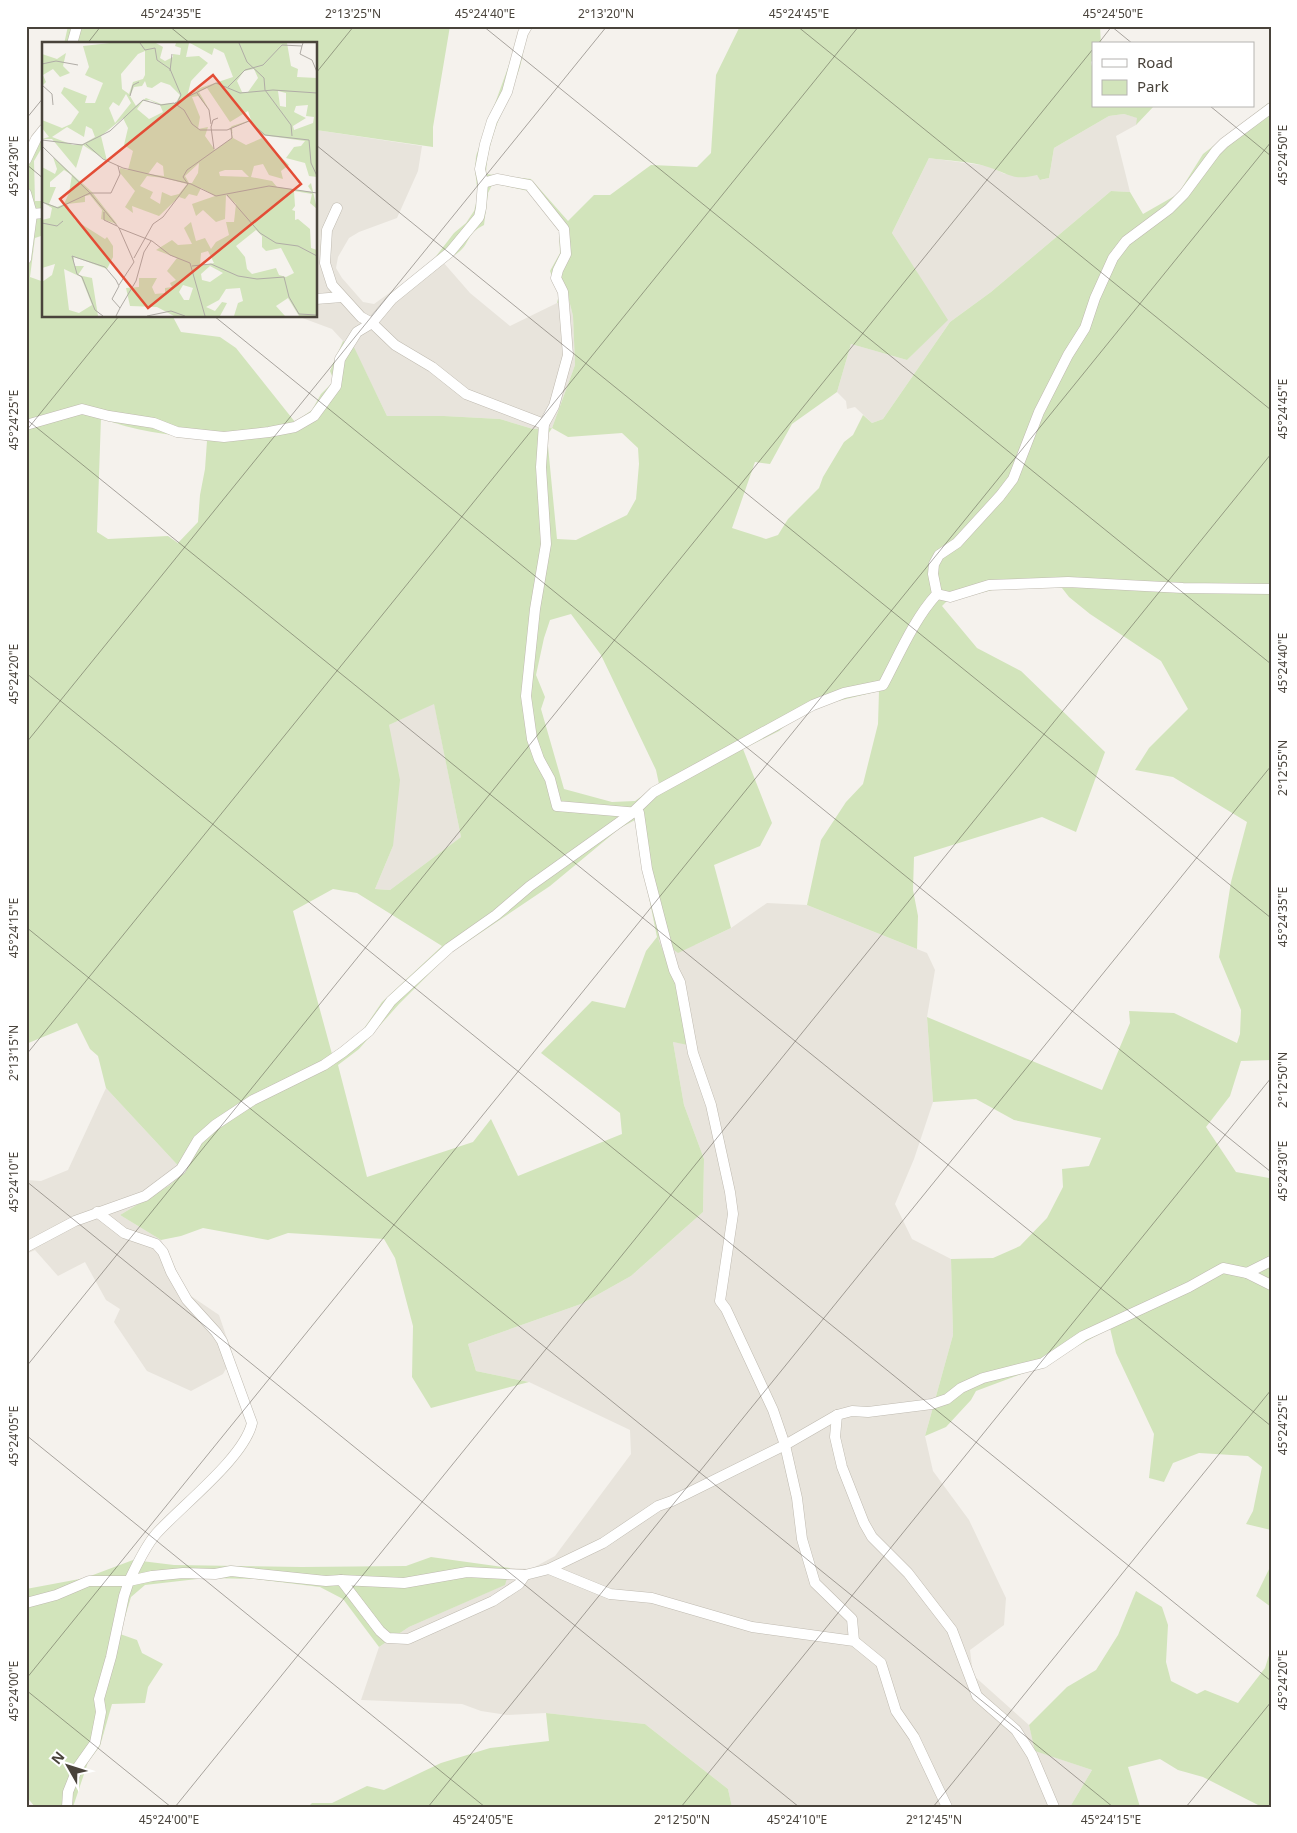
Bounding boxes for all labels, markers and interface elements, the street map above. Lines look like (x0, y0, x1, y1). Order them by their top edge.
text: 45°24'35"E (141, 5, 201, 22)
text: 2°13'25"N (325, 5, 381, 22)
text: 45°24'40"E (455, 5, 515, 22)
text: 2°13'20"N (578, 5, 634, 22)
text: 45°24'45"E (769, 5, 829, 22)
text: 45°24'50"E (1083, 5, 1143, 22)
inset map (42, 42, 318, 318)
legend (1092, 42, 1254, 108)
text: Road (1137, 52, 1173, 72)
text: Park (1137, 76, 1169, 96)
text: 45°24'50"E (1274, 125, 1291, 185)
text: 45°24'30"E (5, 136, 22, 196)
text: 45°24'45"E (1274, 379, 1291, 439)
text: 45°24'25"E (5, 390, 22, 450)
text: 45°24'40"E (1274, 633, 1291, 693)
text: 45°24'20"E (5, 644, 22, 704)
text: 2°12'55"N (1274, 740, 1291, 796)
text: 45°24'35"E (1274, 887, 1291, 947)
text: 45°24'15"E (5, 898, 22, 958)
text: 2°13'15"N (5, 1025, 22, 1081)
text: 2°12'50"N (1274, 1052, 1291, 1108)
text: 45°24'30"E (1274, 1141, 1291, 1201)
text: 45°24'10"E (5, 1152, 22, 1212)
text: 45°24'25"E (1274, 1395, 1291, 1455)
text: 45°24'05"E (5, 1406, 22, 1466)
text: 45°24'20"E (1274, 1650, 1291, 1710)
text: 45°24'00"E (5, 1661, 22, 1721)
north arrow (42, 1740, 92, 1790)
text: N (47, 1747, 68, 1768)
text: 45°24'00"E (139, 1811, 199, 1828)
text: 45°24'05"E (453, 1811, 513, 1828)
text: 2°12'50"N (654, 1811, 710, 1828)
text: 45°24'10"E (767, 1811, 827, 1828)
text: 2°12'45"N (906, 1811, 962, 1828)
text: 45°24'15"E (1081, 1811, 1141, 1828)

